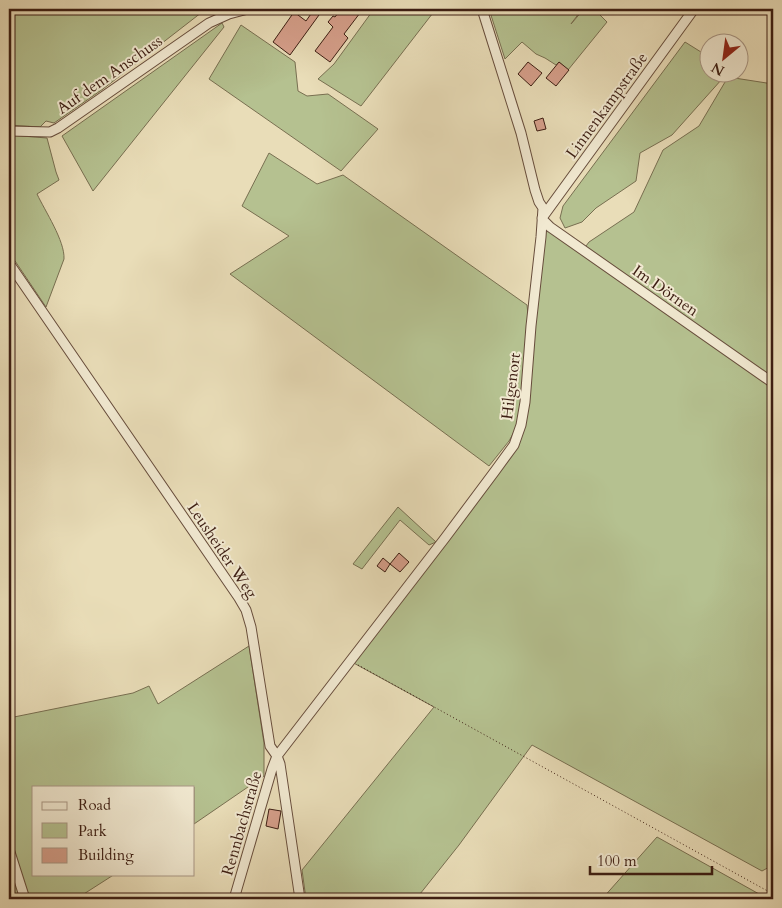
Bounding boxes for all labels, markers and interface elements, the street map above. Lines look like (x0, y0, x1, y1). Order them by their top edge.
street label: Auf dem Anschuss (52, 30, 167, 119)
north arrow (700, 32, 750, 82)
street label: Linnenkampstraße (561, 48, 653, 163)
text: N (708, 58, 728, 80)
street label: Im Dörnen (628, 260, 703, 322)
street label: Hilgenort (496, 352, 526, 421)
street label: Leusheider Weg (182, 498, 262, 603)
street label: Rennbachstraße (216, 768, 267, 878)
legend (32, 786, 195, 876)
text: Road (78, 795, 111, 815)
text: Park (78, 821, 107, 841)
scale bar (590, 843, 712, 875)
text: Building (78, 845, 134, 865)
text: 100 m (597, 851, 637, 871)

